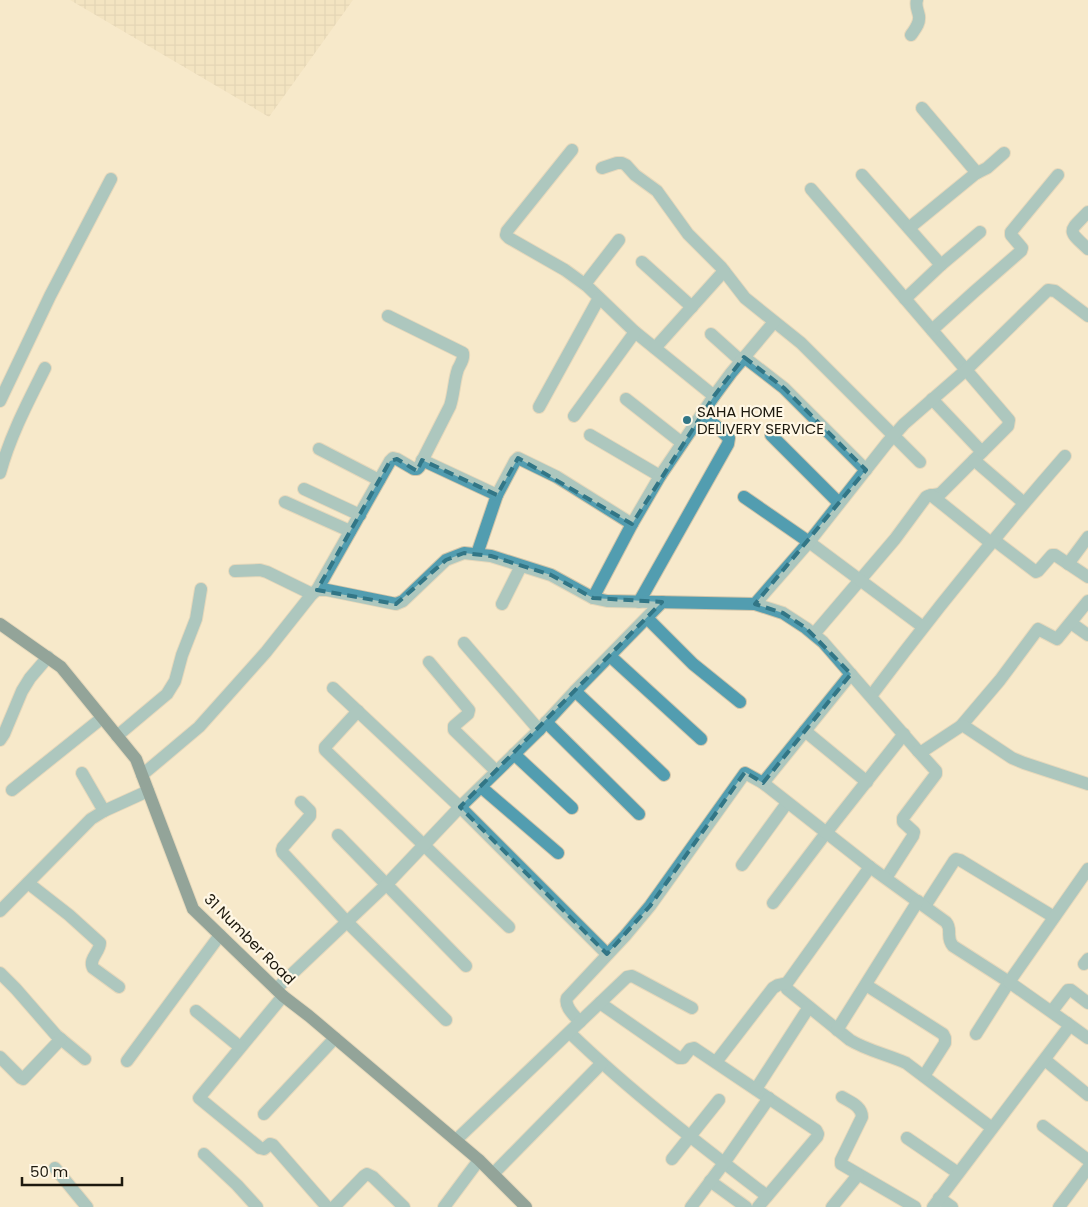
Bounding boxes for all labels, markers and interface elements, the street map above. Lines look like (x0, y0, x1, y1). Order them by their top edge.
place label: SAHA HOME DELIVERY SERVICE (697, 401, 824, 439)
marker: SAHA HOME DELIVERY SERVICE (681, 414, 693, 426)
street label: 31 Number Road (200, 889, 300, 989)
scale bar (22, 1154, 122, 1186)
text: 50 m (30, 1161, 68, 1182)

